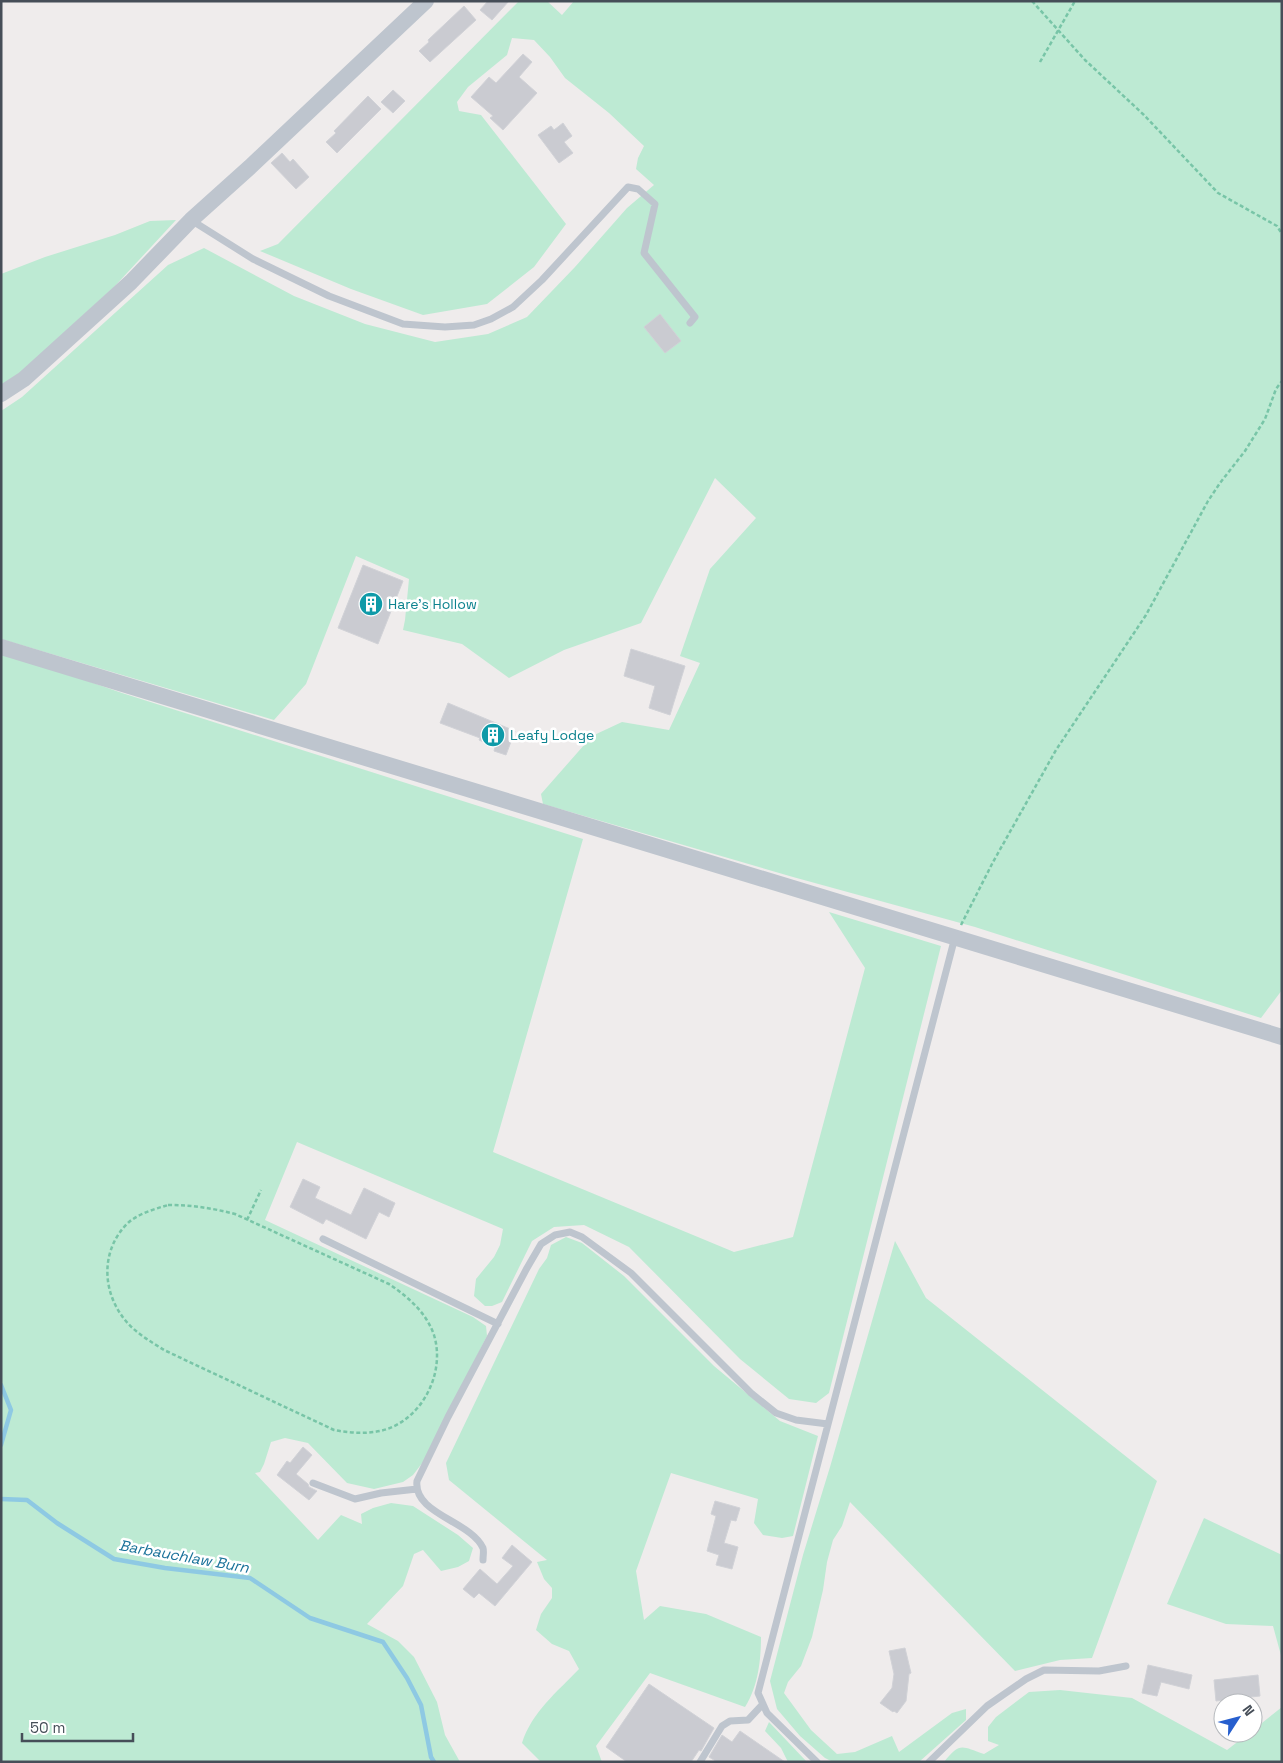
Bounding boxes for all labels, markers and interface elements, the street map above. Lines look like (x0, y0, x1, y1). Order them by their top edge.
building icon: Hare's Hollow (358, 591, 384, 617)
place label: Hare's Hollow (388, 595, 477, 613)
building icon: Leafy Lodge (480, 722, 506, 748)
place label: Leafy Lodge (510, 726, 594, 744)
water label: Barbauchlaw Burn (118, 1535, 251, 1577)
north arrow (1213, 1693, 1263, 1743)
text: N (1238, 1701, 1259, 1719)
scale bar (22, 1710, 134, 1742)
text: 50 m (30, 1718, 65, 1737)

